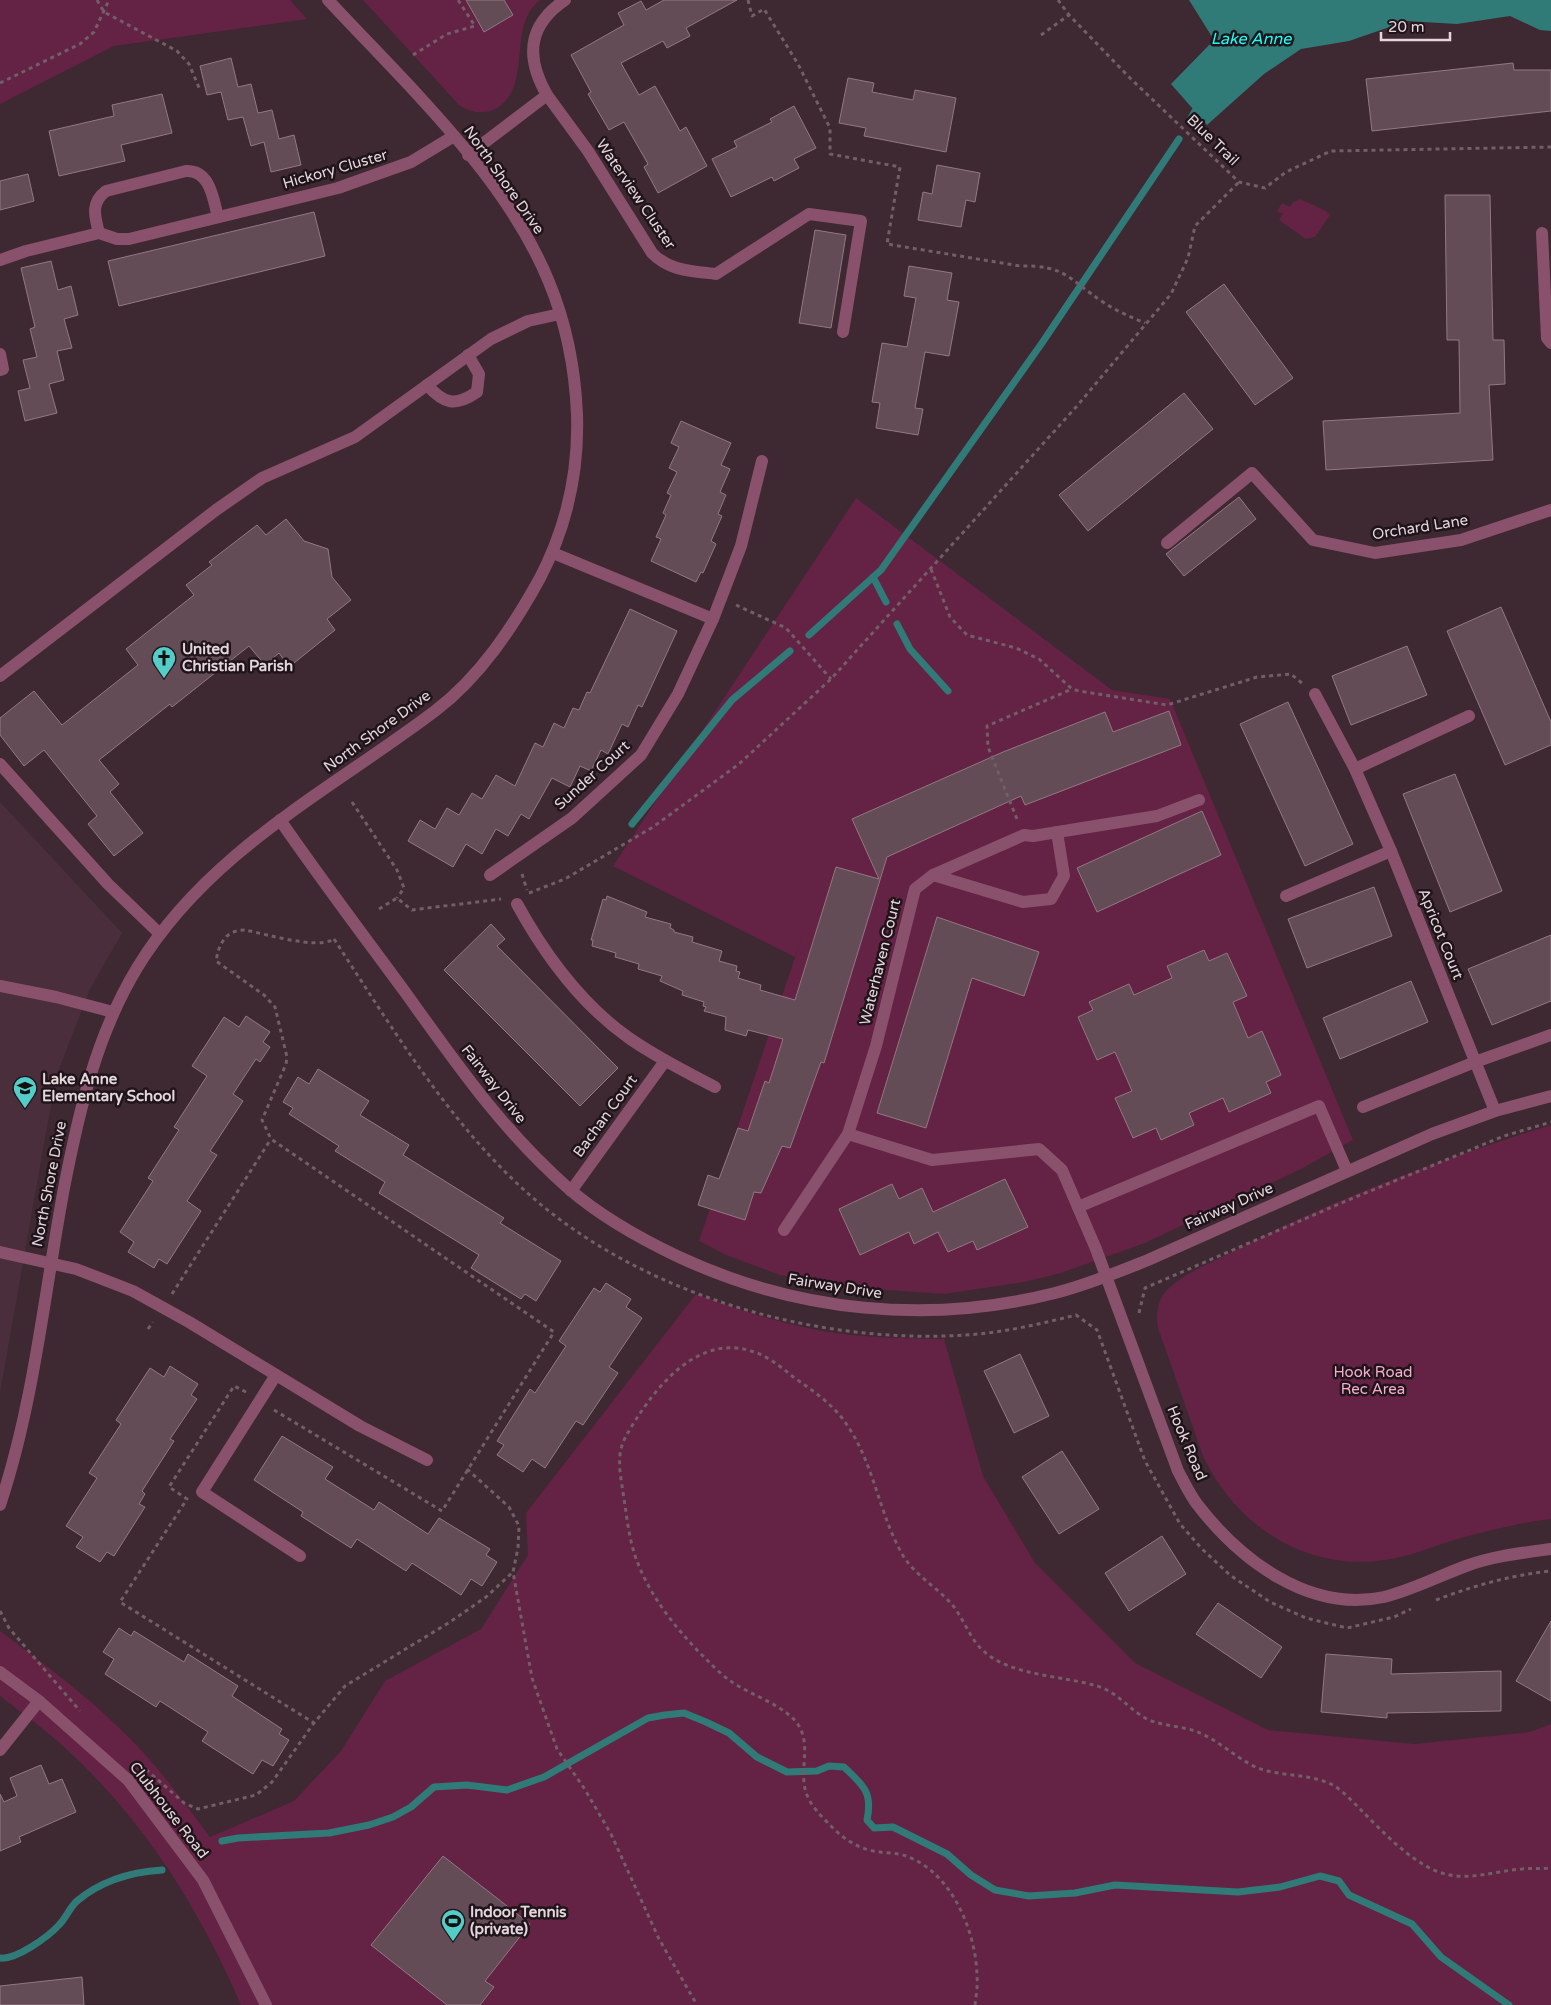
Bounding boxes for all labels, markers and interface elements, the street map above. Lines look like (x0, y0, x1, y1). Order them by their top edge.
scale bar (1381, 10, 1450, 42)
text: 20 m (1388, 18, 1425, 36)
water label: Lake Anne (1211, 29, 1292, 49)
street label: Blue Trail (1183, 111, 1243, 169)
street label: North Shore Drive (460, 123, 548, 237)
street label: Waterview Cluster (593, 136, 680, 253)
street label: Hickory Cluster (281, 145, 390, 193)
street label: Orchard Lane (1371, 511, 1469, 543)
place label: United Christian Parish (182, 640, 293, 675)
church icon: United Christian Parish (151, 645, 177, 679)
street label: North Shore Drive (320, 686, 434, 776)
street label: Sunder Court (551, 736, 633, 813)
street label: Apricot Court (1415, 886, 1468, 982)
street label: Waterhaven Court (856, 897, 904, 1027)
street label: Fairway Drive (458, 1041, 530, 1127)
place label: Lake Anne Elementary School (42, 1070, 175, 1106)
street label: Bachan Court (569, 1071, 641, 1161)
school or university icon: Lake Anne Elementary School (12, 1075, 38, 1109)
street label: North Shore Drive (28, 1120, 70, 1248)
street label: Fairway Drive (1182, 1178, 1276, 1234)
street label: Fairway Drive (787, 1270, 883, 1302)
park label: Hook Road Rec Area (1333, 1363, 1413, 1398)
street label: Hook Road (1163, 1403, 1211, 1483)
street label: Clubhouse Road (126, 1758, 212, 1862)
place label: Indoor Tennis (private) (470, 1903, 566, 1939)
sports icon: Indoor Tennis (private) (440, 1908, 466, 1942)

